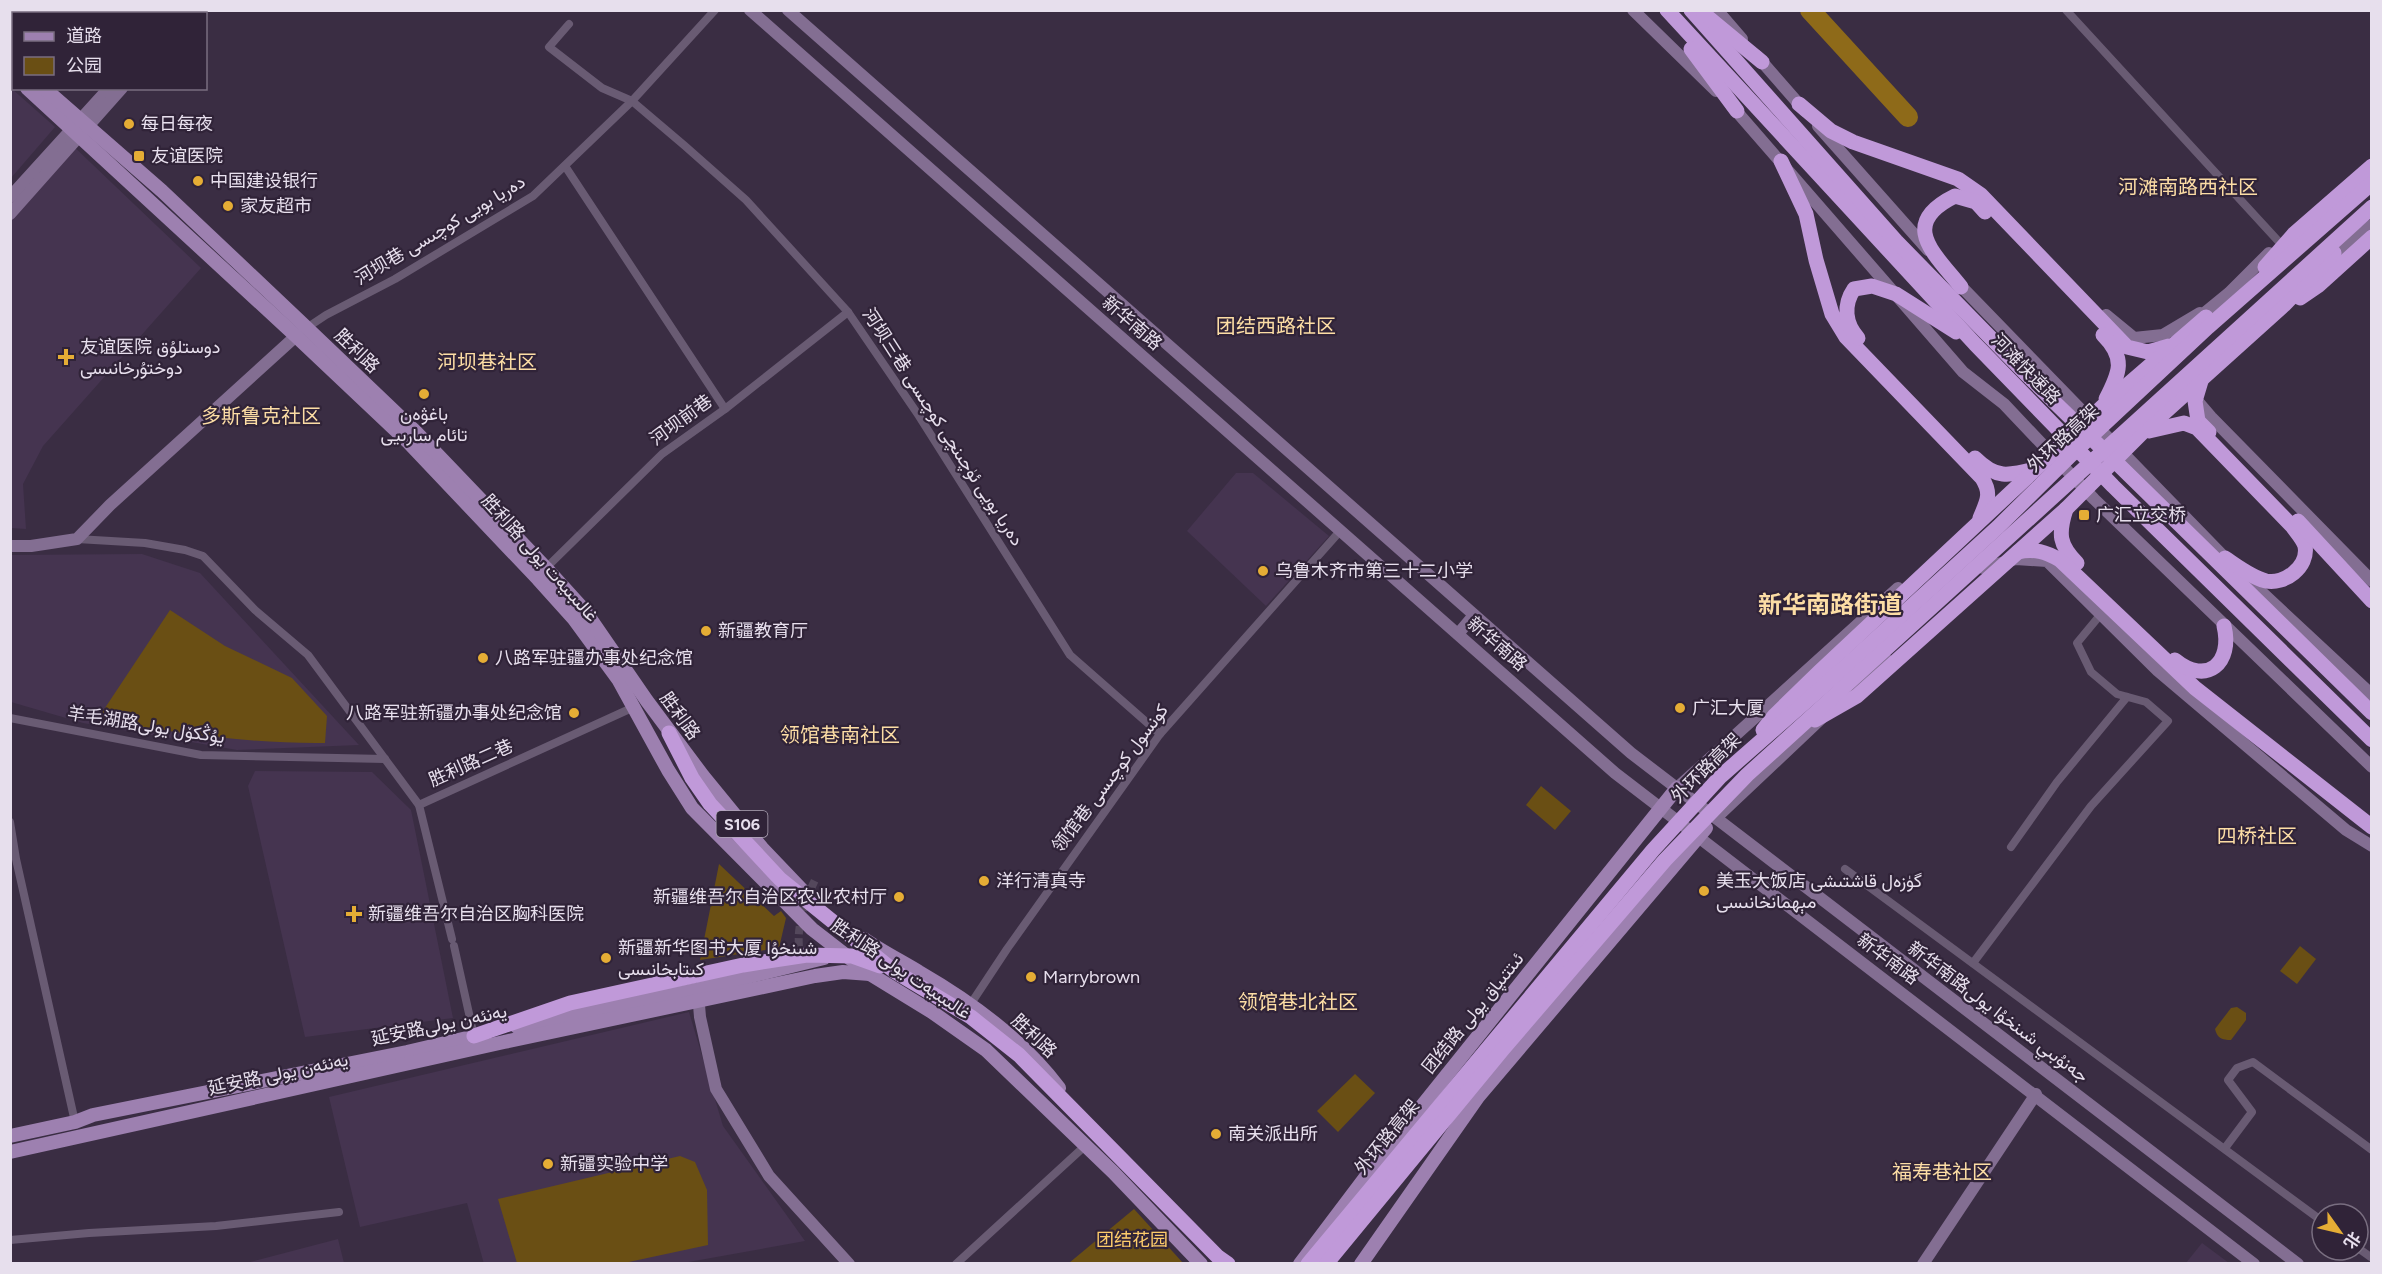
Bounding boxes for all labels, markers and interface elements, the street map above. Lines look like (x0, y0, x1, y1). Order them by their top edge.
legend (12, 12, 207, 90)
text: 道路 (66, 25, 102, 47)
text: 公园 (66, 55, 102, 77)
place label: 每日每夜 (141, 113, 213, 135)
marker: 每日每夜 (122, 117, 136, 131)
place label: 友谊医院 (151, 145, 223, 167)
marker: 友谊医院 (132, 149, 146, 163)
place label: 中国建设银行 (210, 170, 318, 192)
street label: 河坝巷 دەريا بويى كوچىسى (351, 170, 530, 290)
marker: 中国建设银行 (191, 174, 205, 188)
district label: 河滩南路西社区 (2118, 175, 2258, 199)
place label: 家友超市 (240, 195, 312, 217)
marker: 家友超市 (221, 199, 235, 213)
street label: 新华南路 (1098, 291, 1166, 355)
street label: 河坝三巷 دەريا بويى ئۈچىنچى كوچىسى (857, 304, 1028, 551)
district label: 团结西路社区 (1216, 314, 1336, 338)
street label: 胜利路 (330, 324, 384, 378)
street label: 河滩快速路 (1987, 329, 2065, 409)
place label: 友谊医院 دوستلۇق دوختۇرخانىسى (80, 336, 220, 379)
marker: 友谊医院 دوستلۇق دوختۇرخانىسى (57, 348, 75, 366)
district label: 河坝巷社区 (437, 350, 537, 374)
marker: باغۋەن تائام سارىيى (417, 387, 431, 401)
street label: 河坝前巷 (645, 390, 717, 450)
street label: 外环路高架 (2023, 399, 2103, 477)
place label: باغۋەن تائام سارىيى (381, 403, 467, 447)
district label: 多斯鲁克社区 (201, 404, 321, 428)
street label: 胜利路 غالىبىيەت يولى (477, 490, 603, 626)
place label: 广汇立交桥 (2096, 504, 2186, 526)
marker: 广汇立交桥 (2077, 508, 2091, 522)
place label: 乌鲁木齐市第三十二小学 (1275, 560, 1473, 582)
marker: 乌鲁木齐市第三十二小学 (1256, 564, 1270, 578)
district label: 新华南路街道 (1758, 590, 1902, 619)
street label: 新华南路 (1463, 612, 1531, 676)
place label: 新疆教育厅 (718, 620, 808, 642)
marker: 新疆教育厅 (699, 624, 713, 638)
place label: 八路军驻疆办事处纪念馆 (495, 647, 693, 669)
marker: 八路军驻疆办事处纪念馆 (476, 651, 490, 665)
street label: 胜利路 (655, 688, 705, 744)
place label: 广汇大厦 (1692, 697, 1764, 719)
street label: 领馆巷 كونسول كوچىسى (1047, 700, 1174, 857)
marker: 广汇大厦 (1673, 701, 1687, 715)
street label: 羊毛湖路يۇڭكۆل يولى (66, 702, 226, 748)
place label: 八路军驻新疆办事处纪念馆 (346, 702, 562, 724)
marker: 八路军驻新疆办事处纪念馆 (567, 706, 581, 720)
district label: 领馆巷南社区 (780, 723, 900, 747)
street label: 外环路高架 (1666, 728, 1746, 808)
street label: 胜利路二巷 (425, 735, 517, 791)
road number: S106 (716, 811, 768, 837)
district label: 四桥社区 (2217, 824, 2297, 848)
place label: 洋行清真寺 (996, 870, 1086, 892)
place label: 美玉大饭店 گۈزەل قاشتىشى مېھمانخانىسى (1716, 870, 1922, 915)
marker: 洋行清真寺 (977, 874, 991, 888)
marker: 美玉大饭店 گۈزەل قاشتىشى مېھمانخانىسى (1697, 884, 1711, 898)
place label: 新疆维吾尔自治区农业农村厅 (653, 886, 887, 908)
marker: 新疆维吾尔自治区农业农村厅 (892, 890, 906, 904)
place label: 新疆维吾尔自治区胸科医院 (368, 903, 584, 925)
marker: 新疆维吾尔自治区胸科医院 (345, 905, 363, 923)
street label: 胜利路 غالىبىيەت يولى (827, 914, 975, 1024)
street label: 新华南路 (1853, 929, 1923, 989)
place label: 新疆新华图书大厦 شىنخۇا كىتابخانىسى (618, 937, 817, 980)
street label: 新华南路جەنۇبىي شىنخۇا يولى (1901, 937, 2093, 1090)
street label: 团结路 ئىتتىپاق يولى (1418, 948, 1529, 1078)
marker: 新疆新华图书大厦 شىنخۇا كىتابخانىسى (599, 951, 613, 965)
place label: Marrybrown (1043, 966, 1140, 988)
marker: Marrybrown (1024, 970, 1038, 984)
district label: 领馆巷北社区 (1238, 990, 1358, 1014)
street label: 延安路يەنئەن يولى (369, 1000, 509, 1050)
street label: 胜利路 (1007, 1010, 1061, 1062)
street label: 延安路 يەنئەن يولى (206, 1048, 350, 1100)
street label: 外环路高架 (1350, 1095, 1424, 1179)
place label: 南关派出所 (1228, 1123, 1318, 1145)
marker: 南关派出所 (1209, 1127, 1223, 1141)
place label: 新疆实验中学 (560, 1153, 668, 1175)
marker: 新疆实验中学 (541, 1157, 555, 1171)
district label: 福寿巷社区 (1892, 1160, 1992, 1184)
north arrow (2310, 1202, 2370, 1262)
text: 北 (2340, 1228, 2364, 1252)
park label: 团结花园 (1096, 1229, 1168, 1251)

